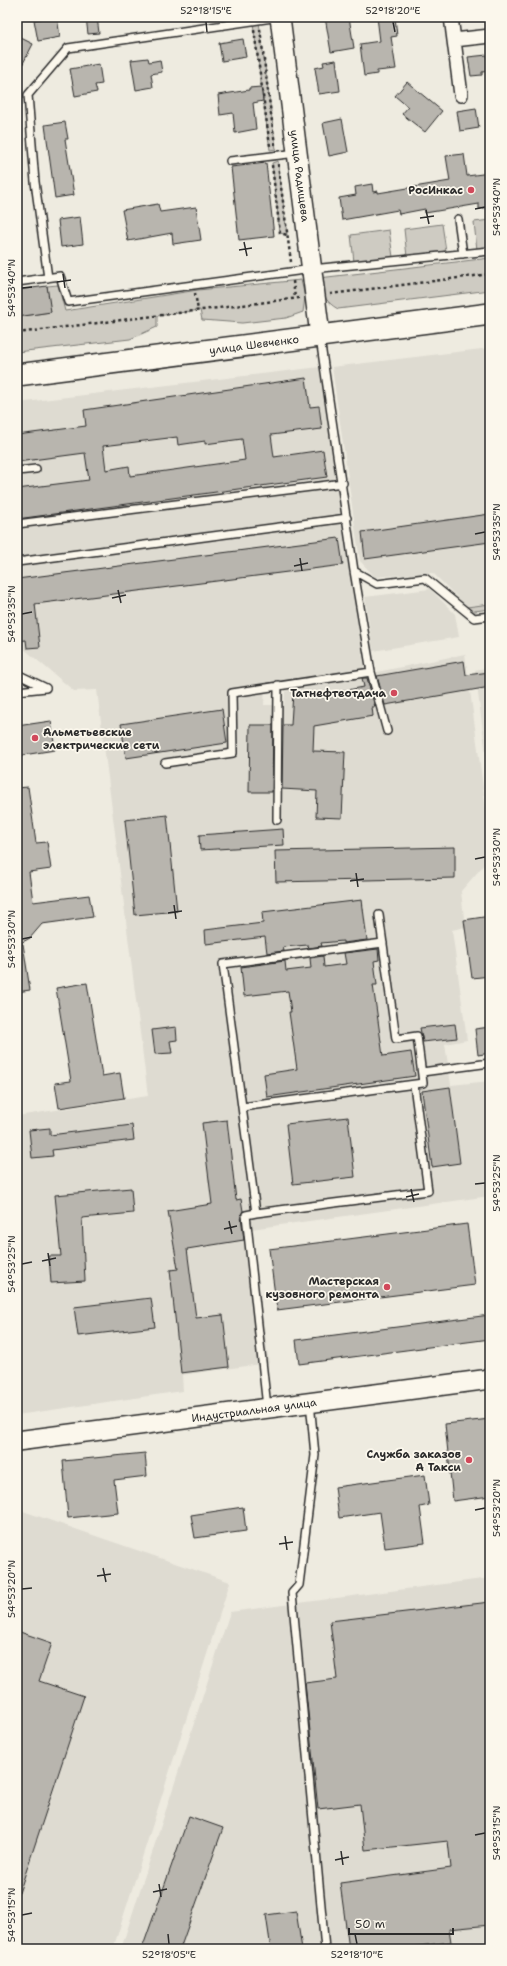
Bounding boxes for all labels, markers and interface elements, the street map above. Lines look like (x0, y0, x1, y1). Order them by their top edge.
text: 52°18'15"E (180, 4, 232, 17)
text: 52°18'20"E (366, 4, 420, 17)
street label: улица Радищева (286, 129, 313, 223)
text: 54°53'40"N (490, 178, 503, 236)
place label: РосИнкас (408, 183, 463, 198)
marker: РосИнкас (466, 185, 476, 195)
text: 54°53'40"N (5, 259, 18, 317)
street label: улица Шевченко (208, 332, 300, 358)
text: 54°53'35"N (490, 503, 503, 561)
text: 54°53'35"N (5, 585, 18, 643)
place label: Татнефтеотдача (290, 686, 386, 701)
marker: Татнефтеотдача (389, 688, 399, 698)
place label: Альметьевские электрические сети (43, 725, 160, 753)
marker: Альметьевские электрические сети (30, 733, 40, 743)
text: 54°53'30"N (490, 828, 503, 886)
text: 54°53'30"N (5, 910, 18, 968)
text: 54°53'25"N (490, 1154, 503, 1212)
text: 54°53'25"N (5, 1235, 18, 1293)
place label: Мастерская кузовного ремонта (265, 1274, 379, 1302)
marker: Мастерская кузовного ремонта (382, 1282, 392, 1292)
street label: Индустриальная улица (190, 1395, 318, 1426)
place label: Служба заказов А Такси (366, 1447, 461, 1475)
marker: Служба заказов А Такси (464, 1455, 474, 1465)
text: 54°53'20"N (490, 1479, 503, 1537)
text: 54°53'20"N (5, 1560, 18, 1618)
text: 54°53'15"N (490, 1806, 503, 1860)
text: 54°53'15"N (5, 1888, 18, 1942)
scale bar (349, 1910, 453, 1936)
text: 50 m (355, 1916, 385, 1932)
text: 52°18'05"E (142, 1948, 196, 1961)
text: 52°18'10"E (331, 1948, 383, 1961)

